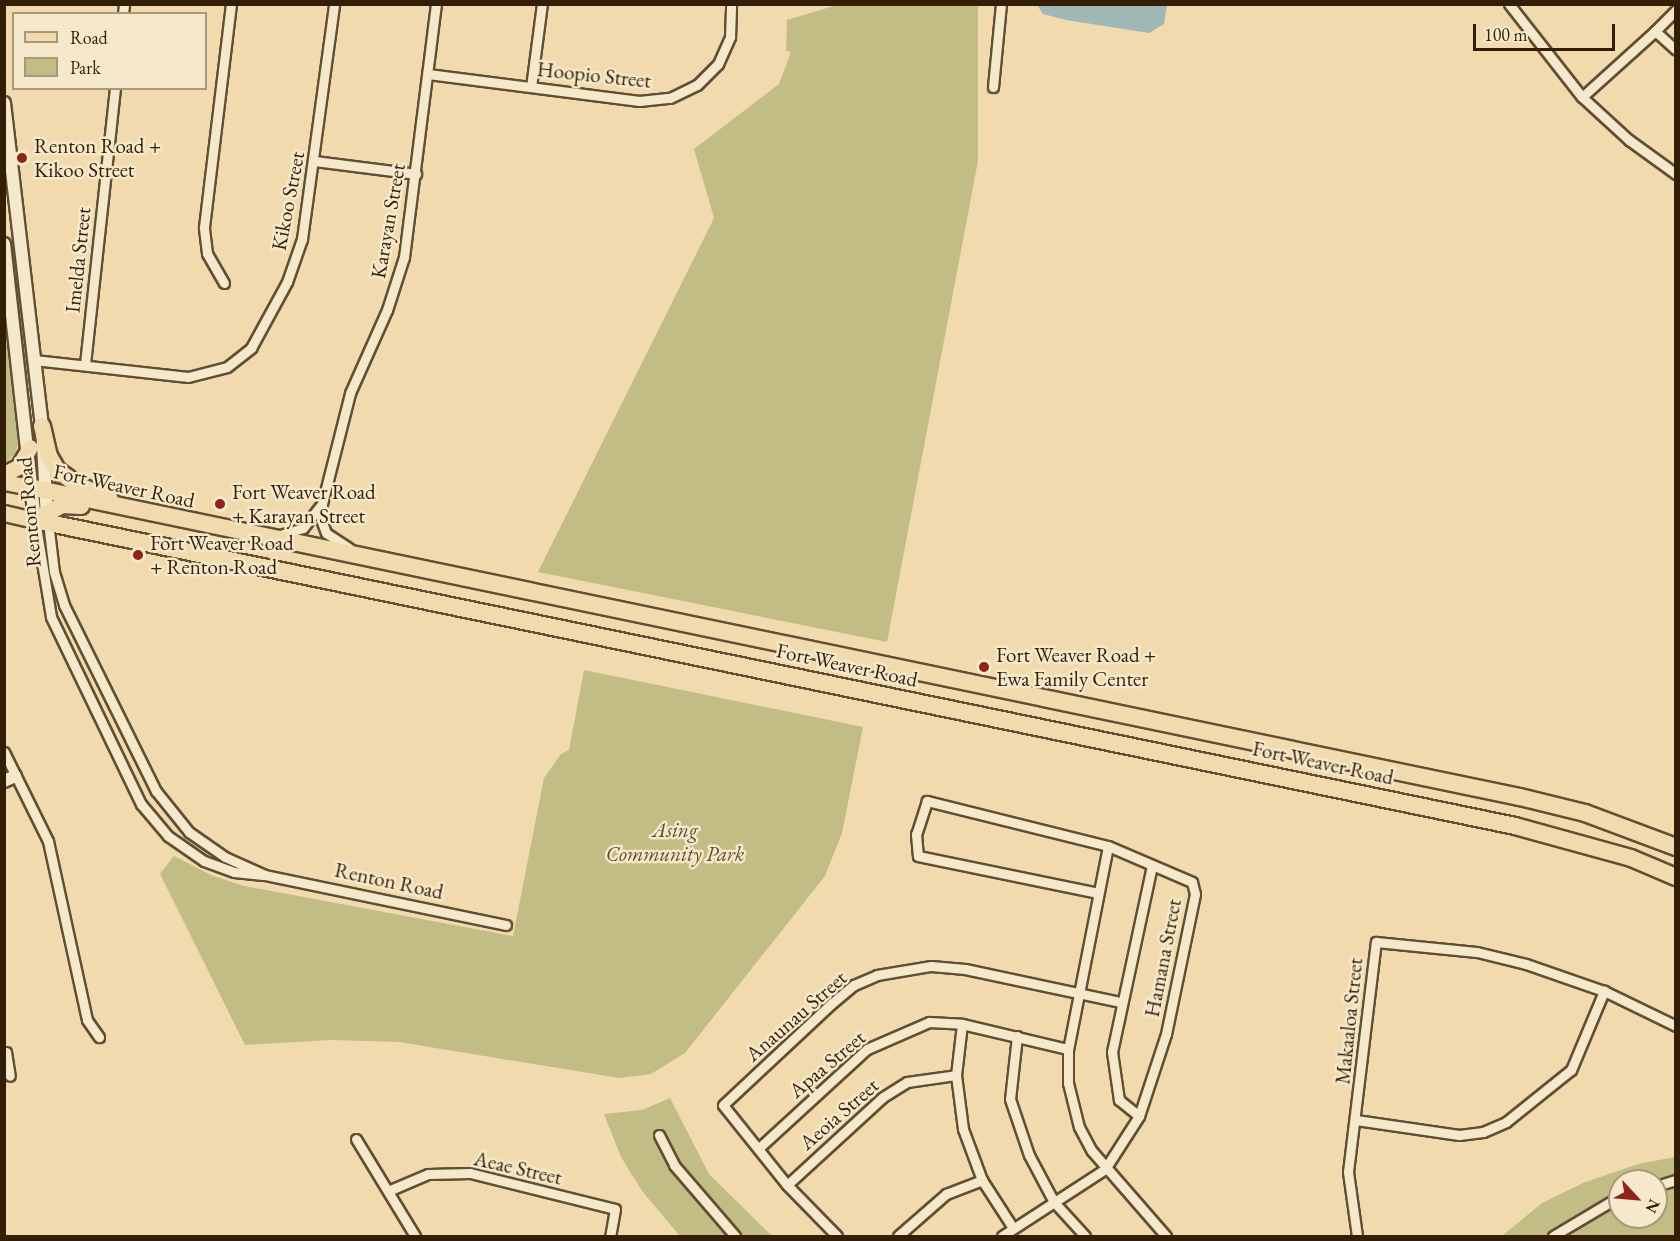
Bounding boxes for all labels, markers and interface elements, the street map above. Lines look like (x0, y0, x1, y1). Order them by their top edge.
legend (12, 12, 207, 90)
scale bar (1476, 12, 1618, 50)
text: 100 m (1484, 23, 1528, 46)
text: Road (70, 26, 108, 49)
text: Park (70, 56, 101, 79)
street label: Hoopio Street (536, 56, 652, 94)
place label: Renton Road + Kikoo Street (34, 133, 161, 183)
street label: Kikoo Street (266, 149, 310, 253)
marker: Renton Road + Kikoo Street (15, 151, 29, 165)
street label: Karayan Street (365, 161, 411, 281)
street label: Imelda Street (60, 206, 96, 314)
street label: Renton Road (12, 456, 46, 568)
street label: Fort Weaver Road (51, 459, 197, 513)
place label: Fort Weaver Road + Karayan Street (232, 479, 376, 529)
marker: Fort Weaver Road + Karayan Street (213, 497, 227, 511)
place label: Fort Weaver Road + Renton Road (150, 530, 294, 580)
marker: Fort Weaver Road + Renton Road (131, 548, 145, 562)
street label: Fort Weaver Road (774, 638, 920, 692)
place label: Fort Weaver Road + Ewa Family Center (996, 642, 1156, 692)
marker: Fort Weaver Road + Ewa Family Center (977, 660, 991, 674)
street label: Fort Weaver Road (1250, 736, 1396, 790)
park label: Asing Community Park (606, 817, 744, 867)
street label: Renton Road (332, 857, 446, 905)
street label: Hamana Street (1139, 897, 1187, 1019)
street label: Makaaloa Street (1330, 956, 1368, 1086)
street label: Anaunau Street (740, 965, 852, 1067)
street label: Apaa Street (784, 1025, 870, 1103)
street label: Aeoia Street (794, 1073, 884, 1155)
street label: Aeae Street (472, 1146, 564, 1190)
north arrow (1608, 1169, 1668, 1229)
text: N (1641, 1196, 1665, 1217)

